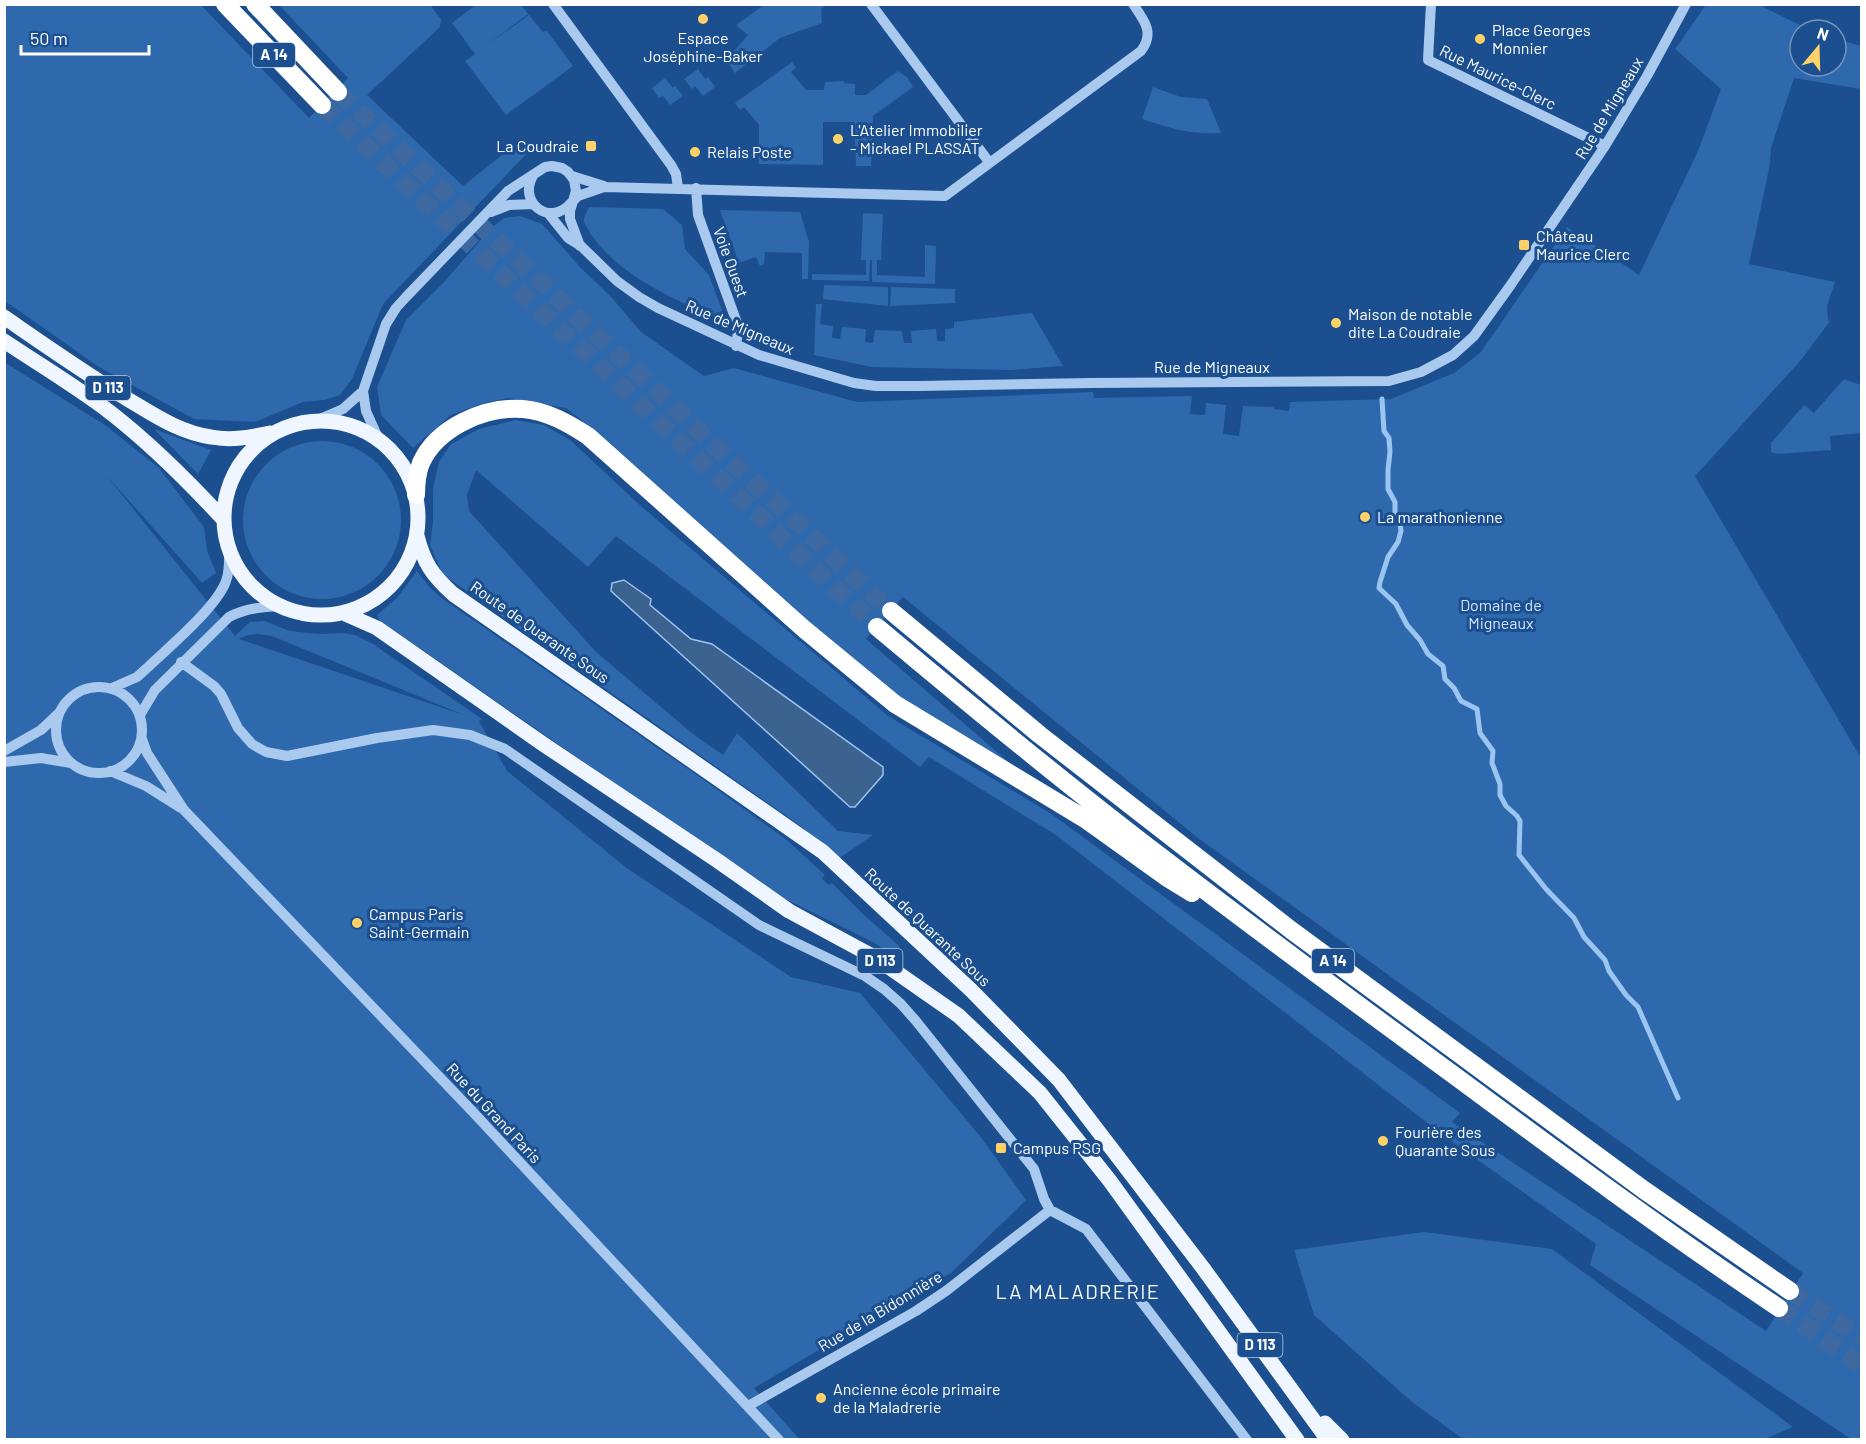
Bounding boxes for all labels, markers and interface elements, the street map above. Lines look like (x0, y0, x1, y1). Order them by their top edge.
marker: Espace Joséphine-Baker (696, 12, 710, 26)
scale bar (21, 18, 148, 56)
north arrow (1788, 18, 1848, 78)
place label: Place Georges Monnier (1492, 20, 1591, 57)
text: N (1815, 23, 1831, 44)
text: 50 m (30, 27, 68, 49)
place label: Espace Joséphine-Baker (643, 28, 763, 65)
marker: Place Georges Monnier (1473, 32, 1487, 46)
street label: Rue Maurice-Clerc (1437, 40, 1560, 113)
road number: A 14 (253, 43, 295, 67)
street label: Rue de Migneaux (1571, 53, 1647, 162)
place label: L'Atelier Immobilier - Mickael PLASSAT (850, 120, 983, 157)
marker: L'Atelier Immobilier - Mickael PLASSAT (831, 132, 845, 146)
place label: La Coudraie (496, 136, 579, 155)
marker: La Coudraie (584, 139, 598, 153)
place label: Relais Poste (707, 142, 792, 161)
marker: Relais Poste (688, 145, 702, 159)
street label: Voie Ouest (710, 224, 753, 300)
place label: Château Maurice Clerc (1536, 226, 1630, 263)
marker: Château Maurice Clerc (1517, 238, 1531, 252)
street label: Rue de Migneaux (683, 295, 798, 358)
place label: Maison de notable dite La Coudraie (1348, 304, 1472, 341)
marker: Maison de notable dite La Coudraie (1329, 316, 1343, 330)
street label: Rue de Migneaux (1154, 357, 1270, 376)
road number: D 113 (86, 376, 130, 400)
place label: La marathonienne (1377, 507, 1503, 526)
marker: La marathonienne (1358, 510, 1372, 524)
street label: Route de Quarante Sous (467, 576, 613, 687)
park label: Domaine de Migneaux (1460, 595, 1542, 632)
street label: Route de Quarante Sous (862, 863, 995, 990)
place label: Campus Paris Saint-Germain (369, 904, 469, 941)
marker: Campus Paris Saint-Germain (350, 916, 364, 930)
road number: D 113 (858, 949, 902, 973)
road number: A 14 (1312, 949, 1354, 973)
street label: Rue du Grand Paris (443, 1059, 546, 1167)
place label: Fourière des Quarante Sous (1395, 1122, 1495, 1159)
marker: Fourière des Quarante Sous (1376, 1134, 1390, 1148)
place label: Campus PSG (1013, 1138, 1101, 1157)
marker: Campus PSG (994, 1141, 1008, 1155)
street label: Rue de la Bidonnière (814, 1266, 945, 1355)
district label: LA MALADRERIE (996, 1279, 1160, 1303)
road number: D 113 (1238, 1333, 1282, 1357)
place label: Ancienne école primaire de la Maladrerie (833, 1379, 1000, 1416)
marker: Ancienne école primaire de la Maladrerie (814, 1391, 828, 1405)

